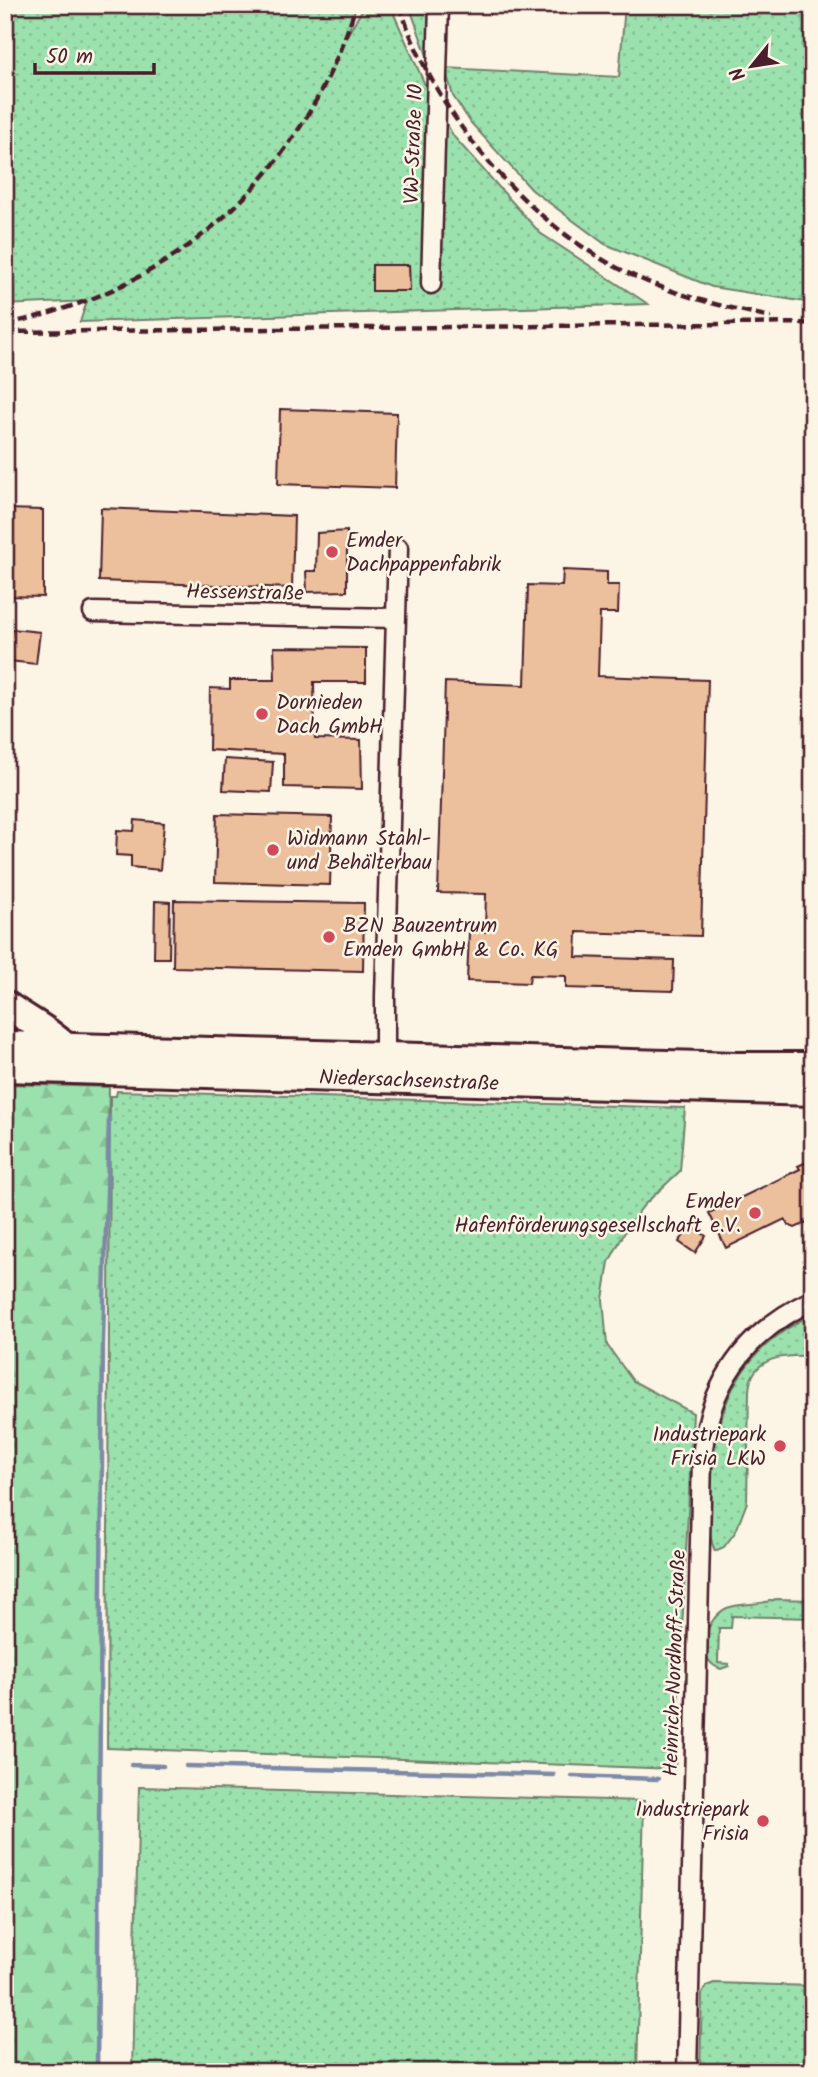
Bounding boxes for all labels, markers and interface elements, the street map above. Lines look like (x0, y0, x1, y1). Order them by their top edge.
scale bar (35, 32, 154, 76)
north arrow (716, 32, 786, 102)
text: 50 m (46, 41, 93, 74)
text: N (723, 61, 755, 86)
street label: VW-Straße 10 (396, 83, 433, 205)
place label: Emder Dachpappenfabrik (346, 525, 501, 582)
marker: Emder Dachpappenfabrik (324, 544, 340, 560)
street label: Hessenstraße (186, 576, 305, 611)
place label: Dornieden Dach GmbH (276, 687, 383, 744)
marker: Dornieden Dach GmbH (254, 706, 270, 722)
place label: Widmann Stahl- und Behälterbau (287, 823, 432, 880)
marker: Widmann Stahl- und Behälterbau (265, 842, 281, 858)
place label: BZN Bauzentrum Emden GmbH & Co. KG (343, 910, 559, 967)
marker: BZN Bauzentrum Emden GmbH & Co. KG (321, 929, 337, 945)
street label: Niedersachsenstraße (318, 1062, 500, 1101)
place label: Emder Hafenförderungsgesellschaft e.V. (455, 1186, 742, 1243)
marker: Emder Hafenförderungsgesellschaft e.V. (747, 1205, 763, 1221)
place label: Industriepark Frisia LKW (653, 1419, 766, 1476)
marker: Industriepark Frisia LKW (772, 1438, 788, 1454)
street label: Heinrich-Nordhoff-Straße (655, 1548, 696, 1777)
place label: Industriepark Frisia (636, 1794, 749, 1851)
marker: Industriepark Frisia (755, 1813, 771, 1829)

